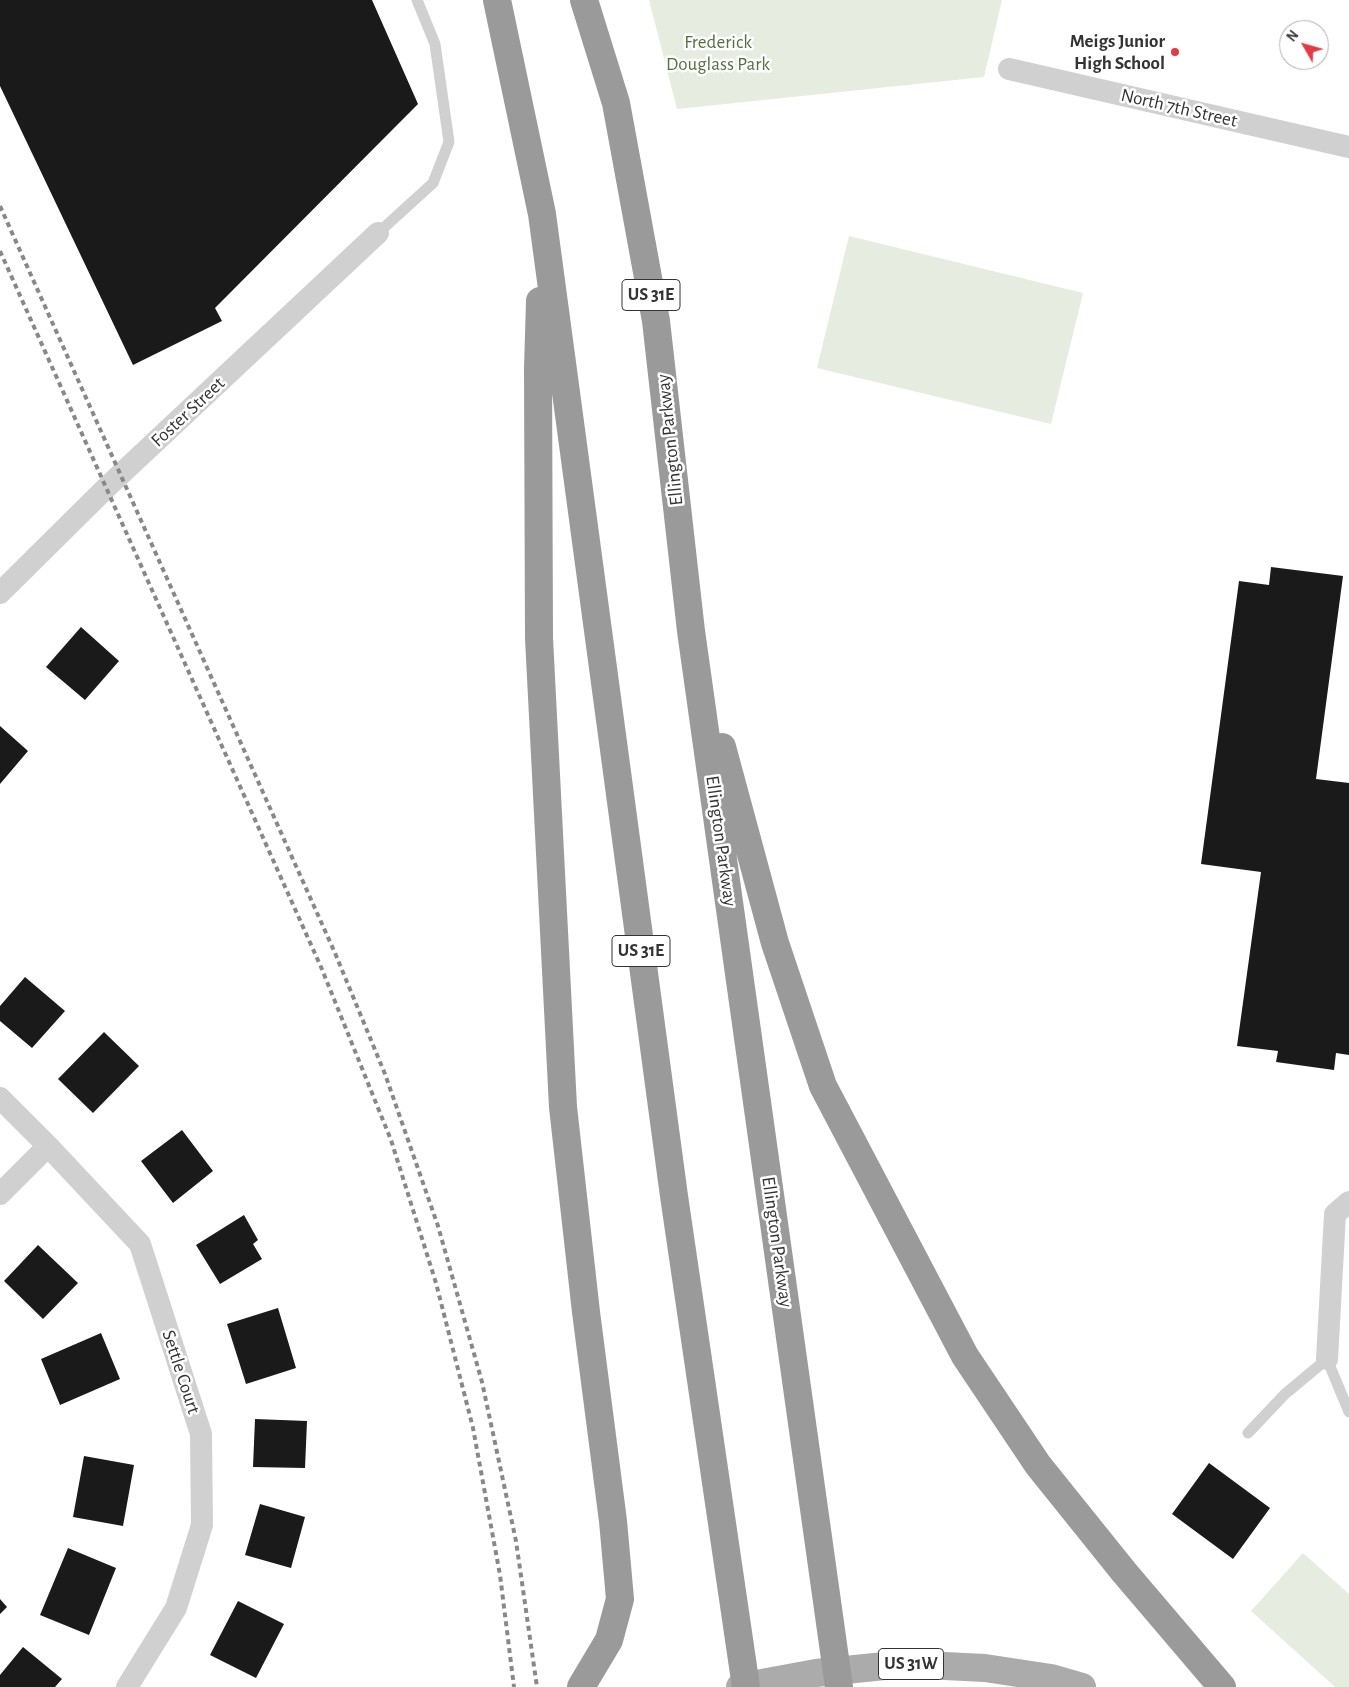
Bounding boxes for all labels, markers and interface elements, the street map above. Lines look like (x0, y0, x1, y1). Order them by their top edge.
north arrow (1279, 20, 1329, 70)
text: N (1284, 28, 1301, 45)
place label: Meigs Junior High School (1070, 30, 1165, 74)
park label: Frederick Douglass Park (666, 31, 770, 75)
marker: Meigs Junior High School (1169, 46, 1181, 58)
street label: North 7th Street (1119, 84, 1239, 132)
road number: US 31E (622, 280, 680, 310)
street label: Foster Street (146, 372, 230, 452)
street label: Ellington Parkway (652, 373, 688, 507)
street label: Ellington Parkway (701, 774, 741, 908)
road number: US 31E (612, 936, 670, 966)
street label: Ellington Parkway (757, 1175, 797, 1309)
street label: Settle Court (157, 1327, 205, 1417)
road number: US 31W (878, 1648, 944, 1680)

